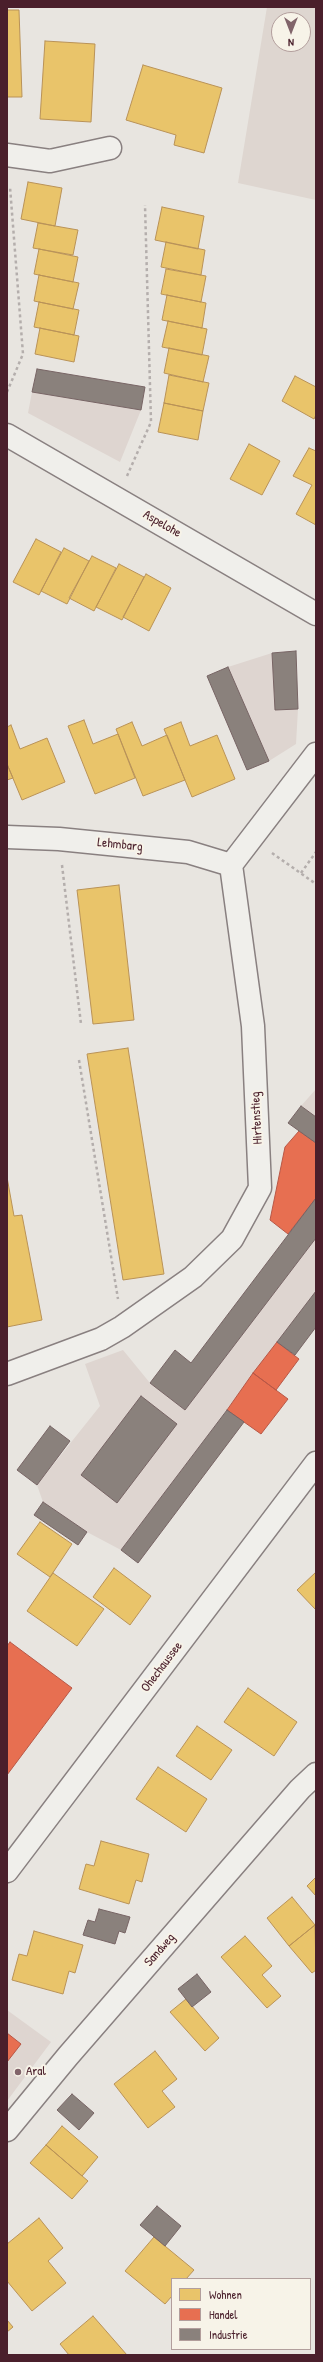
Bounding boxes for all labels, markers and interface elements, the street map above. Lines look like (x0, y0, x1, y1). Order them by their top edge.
north arrow (271, 12, 311, 52)
text: N (288, 36, 294, 50)
street label: Aspelohe (140, 507, 184, 541)
street label: Lehmbarg (97, 835, 143, 855)
street label: Hirtenstieg (248, 1091, 266, 1145)
street label: Ohechaussee (138, 1639, 186, 1695)
street label: Sandweg (141, 1930, 179, 1970)
place label: Aral (26, 2064, 46, 2080)
marker: Aral (13, 2067, 23, 2077)
legend (171, 2278, 311, 2350)
text: Wohnen (209, 2286, 242, 2303)
text: Handel (209, 2306, 237, 2323)
text: Industrie (209, 2326, 248, 2343)

